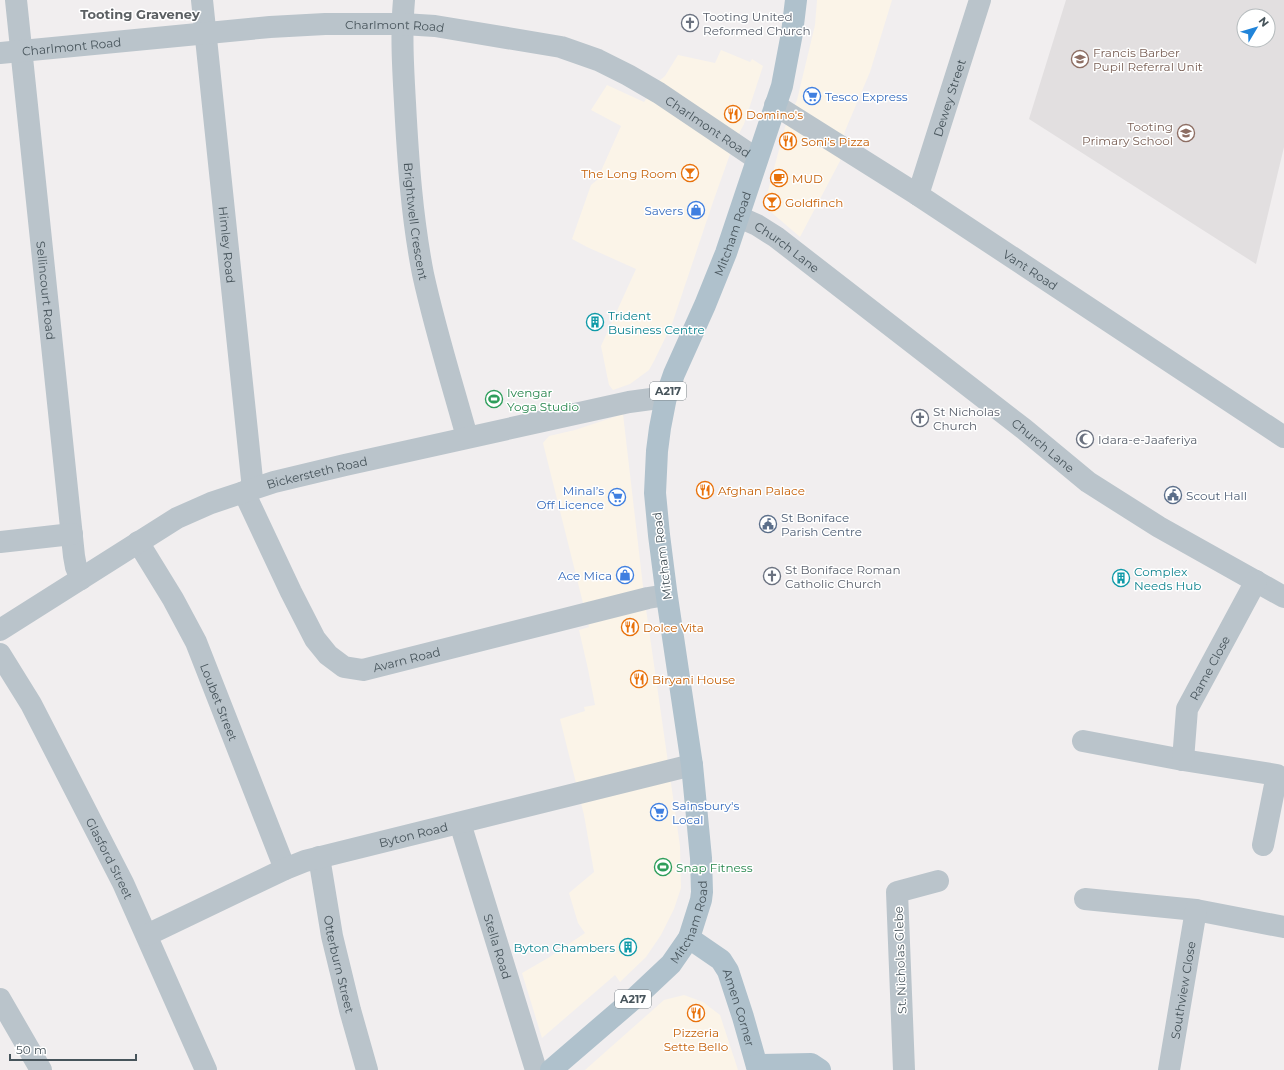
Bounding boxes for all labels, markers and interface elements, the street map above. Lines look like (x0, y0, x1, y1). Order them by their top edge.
district label: Tooting Graveney (80, 6, 200, 22)
north arrow (1236, 8, 1276, 48)
place label: Tooting United Reformed Church (703, 9, 811, 38)
church icon: Tooting United Reformed Church (680, 13, 700, 33)
text: N (1256, 14, 1272, 30)
street label: Charlmont Road (345, 17, 445, 35)
street label: Charlmont Road (21, 34, 122, 58)
place label: Francis Barber Pupil Referral Unit (1093, 45, 1203, 74)
school or university icon: Francis Barber Pupil Referral Unit (1070, 49, 1090, 69)
street label: Dewey Street (930, 57, 968, 138)
supermarket icon: Tesco Express (802, 86, 822, 106)
place label: Tesco Express (825, 89, 908, 104)
street label: Charlmont Road (663, 92, 754, 160)
restaurant icon: Domino's (723, 104, 743, 124)
place label: Domino's (746, 107, 803, 122)
place label: Tooting Primary School (1082, 119, 1173, 148)
school or university icon: Tooting Primary School (1176, 123, 1196, 143)
restaurant icon: Soni’s Pizza (778, 131, 798, 151)
place label: Soni’s Pizza (801, 134, 870, 149)
street label: Brightwell Crescent (401, 162, 432, 282)
bar icon: The Long Room (680, 163, 700, 183)
place label: The Long Room (581, 166, 677, 181)
cafe icon: MUD (769, 168, 789, 188)
place label: MUD (792, 171, 823, 186)
street label: Mitcham Road (710, 189, 754, 278)
bar icon: Goldfinch (762, 192, 782, 212)
place label: Goldfinch (785, 195, 843, 210)
shop icon: Savers (686, 200, 706, 220)
place label: Savers (644, 203, 683, 218)
street label: Himley Road (216, 205, 239, 284)
street label: Church Lane (752, 218, 823, 276)
street label: Sellincourt Road (34, 240, 59, 341)
street label: Vant Road (1000, 246, 1061, 293)
place label: Trident Business Centre (608, 308, 705, 337)
building icon: Trident Business Centre (585, 312, 605, 332)
road number: A217 (650, 382, 686, 400)
place label: Ivengar Yoga Studio (507, 385, 579, 414)
sports icon: Ivengar Yoga Studio (484, 389, 504, 409)
place label: St Nicholas Church (933, 404, 1000, 433)
church icon: St Nicholas Church (910, 408, 930, 428)
street label: Church Lane (1009, 415, 1078, 475)
mosque icon: Idara-e-Jaaferiya (1075, 429, 1095, 449)
place label: Idara-e-Jaaferiya (1098, 432, 1197, 447)
street label: Bickersteth Road (264, 453, 369, 492)
restaurant icon: Afghan Palace (695, 480, 715, 500)
place label: Minal’s Off Licence (536, 483, 604, 512)
place label: Afghan Palace (718, 483, 805, 498)
public building icon: Scout Hall (1163, 485, 1183, 505)
supermarket icon: Minal’s Off Licence (607, 487, 627, 507)
place label: Scout Hall (1186, 488, 1247, 503)
place label: St Boniface Parish Centre (781, 510, 862, 539)
street label: Mitcham Road (649, 511, 675, 601)
public building icon: St Boniface Parish Centre (758, 514, 778, 534)
place label: St Boniface Roman Catholic Church (785, 562, 901, 591)
place label: Complex Needs Hub (1134, 564, 1201, 593)
shop icon: Ace Mica (615, 565, 635, 585)
church icon: St Boniface Roman Catholic Church (762, 566, 782, 586)
place label: Ace Mica (558, 568, 612, 583)
building icon: Complex Needs Hub (1111, 568, 1131, 588)
restaurant icon: Dolce Vita (620, 617, 640, 637)
place label: Dolce Vita (643, 620, 704, 635)
street label: Rame Close (1186, 633, 1233, 703)
street label: Avarn Road (371, 643, 442, 675)
street label: Loubet Street (197, 661, 242, 743)
restaurant icon: Biryani House (629, 669, 649, 689)
place label: Biryani House (652, 672, 735, 687)
place label: Sainsbury's Local (672, 798, 740, 827)
supermarket icon: Sainsbury's Local (649, 802, 669, 822)
street label: Glasford Street (83, 815, 137, 901)
street label: Byton Road (377, 818, 449, 850)
sports icon: Snap Fitness (653, 857, 673, 877)
place label: Snap Fitness (676, 860, 753, 875)
street label: Mitcham Road (666, 880, 710, 966)
street label: St. Nicholas Glebe (891, 906, 909, 1014)
street label: Stella Road (481, 912, 515, 981)
street label: Otterburn Street (321, 914, 358, 1015)
building icon: Byton Chambers (618, 937, 638, 957)
place label: Byton Chambers (513, 940, 615, 955)
street label: Southview Close (1167, 940, 1198, 1040)
street label: Amen Corner (720, 967, 758, 1048)
road number: A217 (615, 990, 651, 1008)
restaurant icon: Pizzeria Sette Bello (686, 1003, 706, 1023)
place label: Pizzeria Sette Bello (664, 1025, 728, 1054)
scale bar (10, 1036, 136, 1062)
text: 50 m (16, 1042, 47, 1057)

